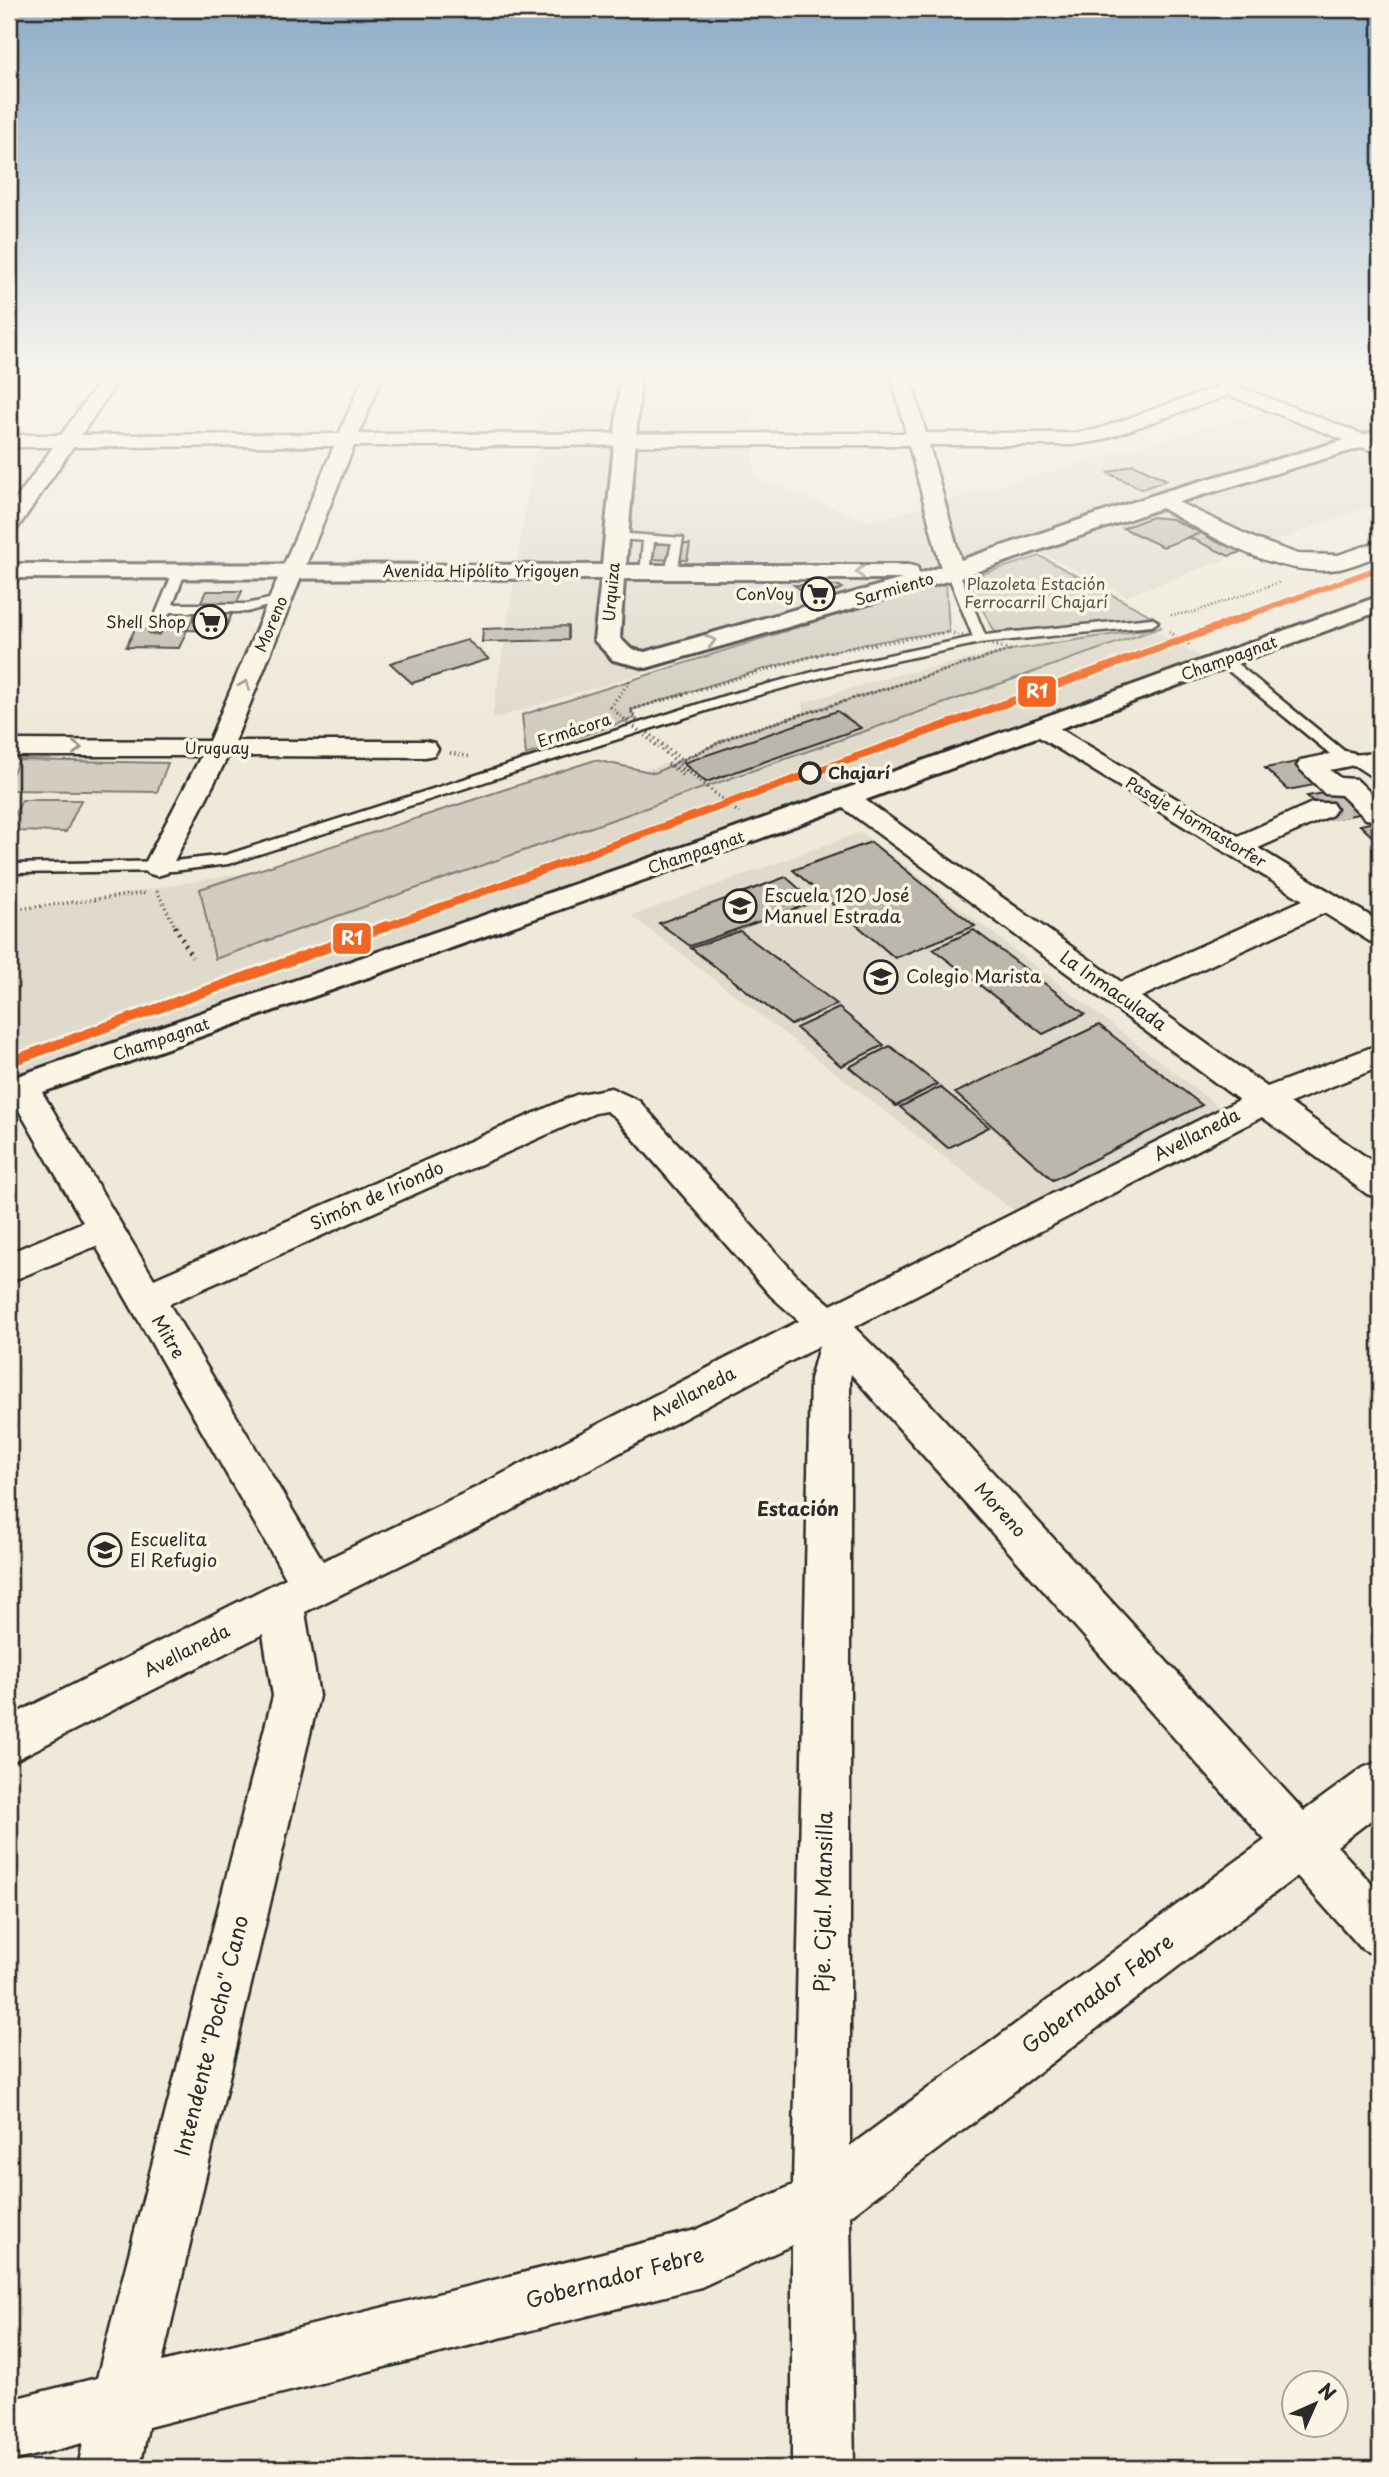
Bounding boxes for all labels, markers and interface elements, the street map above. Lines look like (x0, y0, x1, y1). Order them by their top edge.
street label: Avenida Hipólito Yrigoyen (383, 558, 579, 582)
street label: Urquiza (595, 561, 625, 622)
one-way arrow (854, 564, 865, 580)
street label: Sarmiento (851, 565, 936, 611)
park label: Plazoleta Estación Ferrocarril Chajarí (964, 571, 1109, 613)
supermarket icon: ConVoy (799, 575, 837, 613)
place label: ConVoy (735, 581, 794, 605)
street label: Moreno (248, 592, 293, 655)
supermarket icon: Shell Shop (191, 603, 229, 641)
place label: Shell Shop (106, 609, 186, 633)
street label: Champagnat (1177, 628, 1281, 686)
one-way arrow (705, 635, 717, 649)
line badge: R1 (1017, 675, 1057, 708)
text: R1 (1026, 676, 1048, 704)
one-way arrow (237, 680, 251, 692)
street label: Ermácora (534, 706, 614, 752)
street label: Uruguay (184, 735, 250, 759)
one-way arrow (72, 740, 83, 756)
place label: Chajarí (828, 760, 890, 784)
marker: Chajarí (799, 762, 821, 784)
street label: Pasaje Hormastorfer (1122, 770, 1272, 873)
street label: Champagnat (644, 823, 748, 879)
place label: Escuela 120 José Manuel Estrada (764, 881, 910, 929)
school or university icon: Escuela 120 José Manuel Estrada (721, 887, 759, 925)
line badge: R1 (332, 922, 372, 955)
text: R1 (341, 923, 363, 951)
street label: La Inmaculada (1055, 943, 1173, 1037)
school or university icon: Colegio Marista (862, 958, 900, 996)
place label: Colegio Marista (906, 962, 1042, 989)
street label: Champagnat (109, 1010, 213, 1066)
street label: Avellaneda (1149, 1100, 1244, 1167)
street label: Simón de Iriondo (305, 1153, 448, 1236)
street label: Mitre (146, 1309, 193, 1363)
street label: Avellaneda (645, 1359, 740, 1427)
street label: Moreno (969, 1475, 1033, 1543)
district label: Estación (757, 1494, 839, 1522)
place label: Escuelita El Refugio (130, 1525, 217, 1573)
school or university icon: Escuelita El Refugio (86, 1531, 124, 1569)
street label: Avellaneda (139, 1616, 234, 1683)
street label: Pje. Cjal. Mansilla (804, 1811, 840, 1993)
street label: Intendente "Pocho" Cano (165, 1912, 255, 2159)
street label: Gobernador Febre (1014, 1924, 1180, 2060)
street label: Gobernador Febre (522, 2237, 707, 2315)
north arrow (1280, 2368, 1350, 2438)
text: N (1313, 2376, 1343, 2406)

